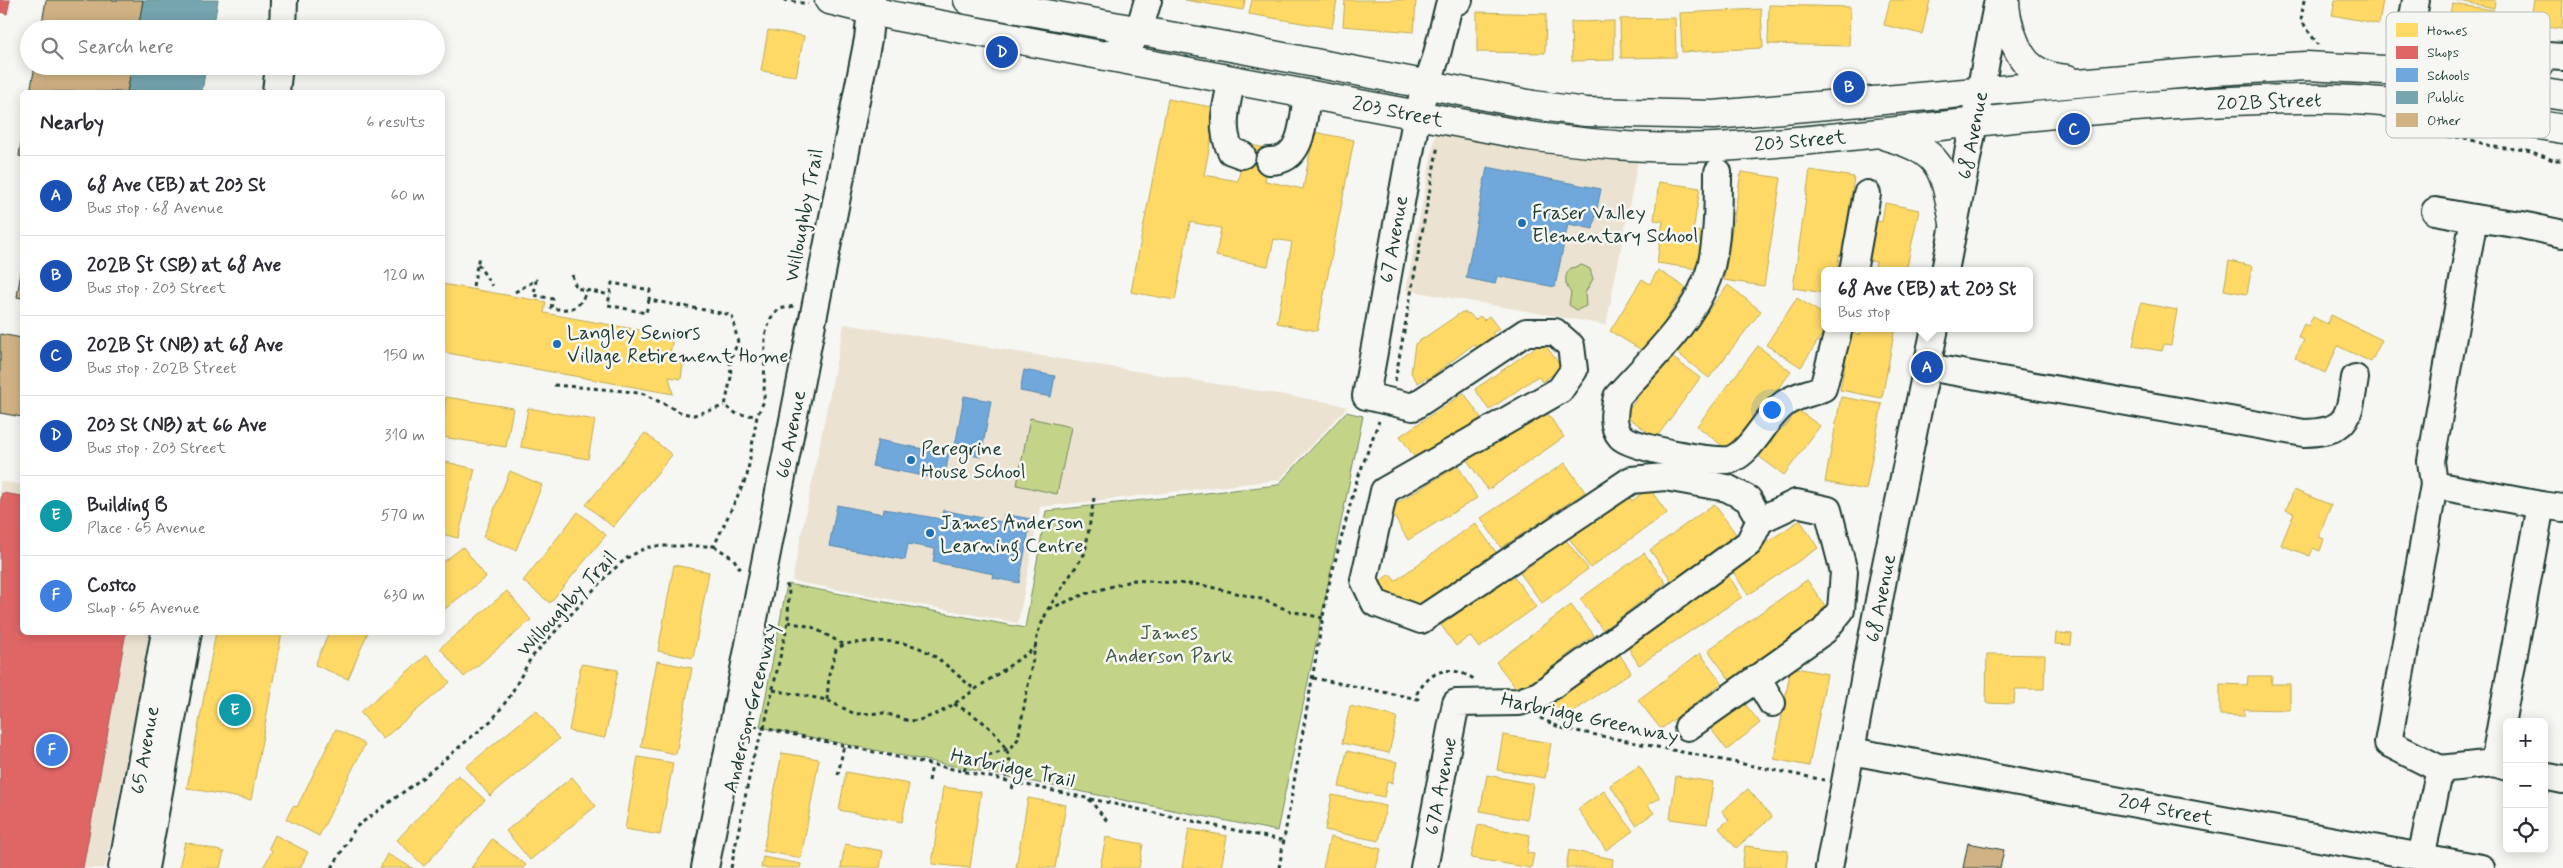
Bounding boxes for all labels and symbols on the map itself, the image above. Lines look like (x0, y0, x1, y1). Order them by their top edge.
legend (2386, 12, 2550, 138)
text: Homes (2427, 22, 2468, 40)
pin: D (986, 33, 1018, 71)
text: Shops (2427, 44, 2459, 62)
text: Schools (2427, 67, 2470, 85)
pin: B (1833, 68, 1865, 106)
street label: 202B Street (2216, 87, 2322, 118)
street label: 68 Avenue (1952, 89, 1995, 182)
text: Public (2427, 89, 2464, 107)
street label: 203 Street (1350, 90, 1446, 135)
pin: C (2058, 110, 2090, 148)
text: Other (2427, 112, 2461, 130)
street label: 203 Street (1753, 124, 1847, 159)
street label: Willoughby Trail (778, 146, 831, 284)
street label: 67 Avenue (1374, 193, 1415, 285)
place label: Fraser Valley Elementary School (1532, 200, 1698, 250)
marker: Fraser Valley Elementary School (1516, 217, 1528, 229)
place label: Langley Seniors Village Retirement Home (567, 320, 789, 370)
marker: Langley Seniors Village Retirement Home (551, 338, 563, 350)
pin: A (1911, 348, 1943, 386)
street label: 66 Avenue (770, 388, 813, 481)
your location (1759, 397, 1785, 423)
place label: Peregrine House School (921, 436, 1026, 486)
marker: Peregrine House School (905, 454, 917, 466)
place label: James Anderson Learning Centre (940, 510, 1084, 562)
marker: James Anderson Learning Centre (924, 527, 936, 539)
street label: Willoughby Trail (511, 545, 623, 663)
street label: 68 Avenue (1860, 552, 1903, 645)
park label: James Anderson Park (1105, 620, 1233, 670)
street label: Anderson Greenway (717, 621, 786, 796)
street label: Harbridge Greenway (1498, 686, 1681, 751)
pin: E (219, 691, 251, 729)
street label: 65 Avenue (124, 704, 167, 796)
pin: F (36, 731, 68, 769)
street label: 67A Avenue (1419, 735, 1464, 837)
street label: Harbridge Trail (948, 742, 1077, 796)
street label: 204 Street (2116, 788, 2215, 833)

